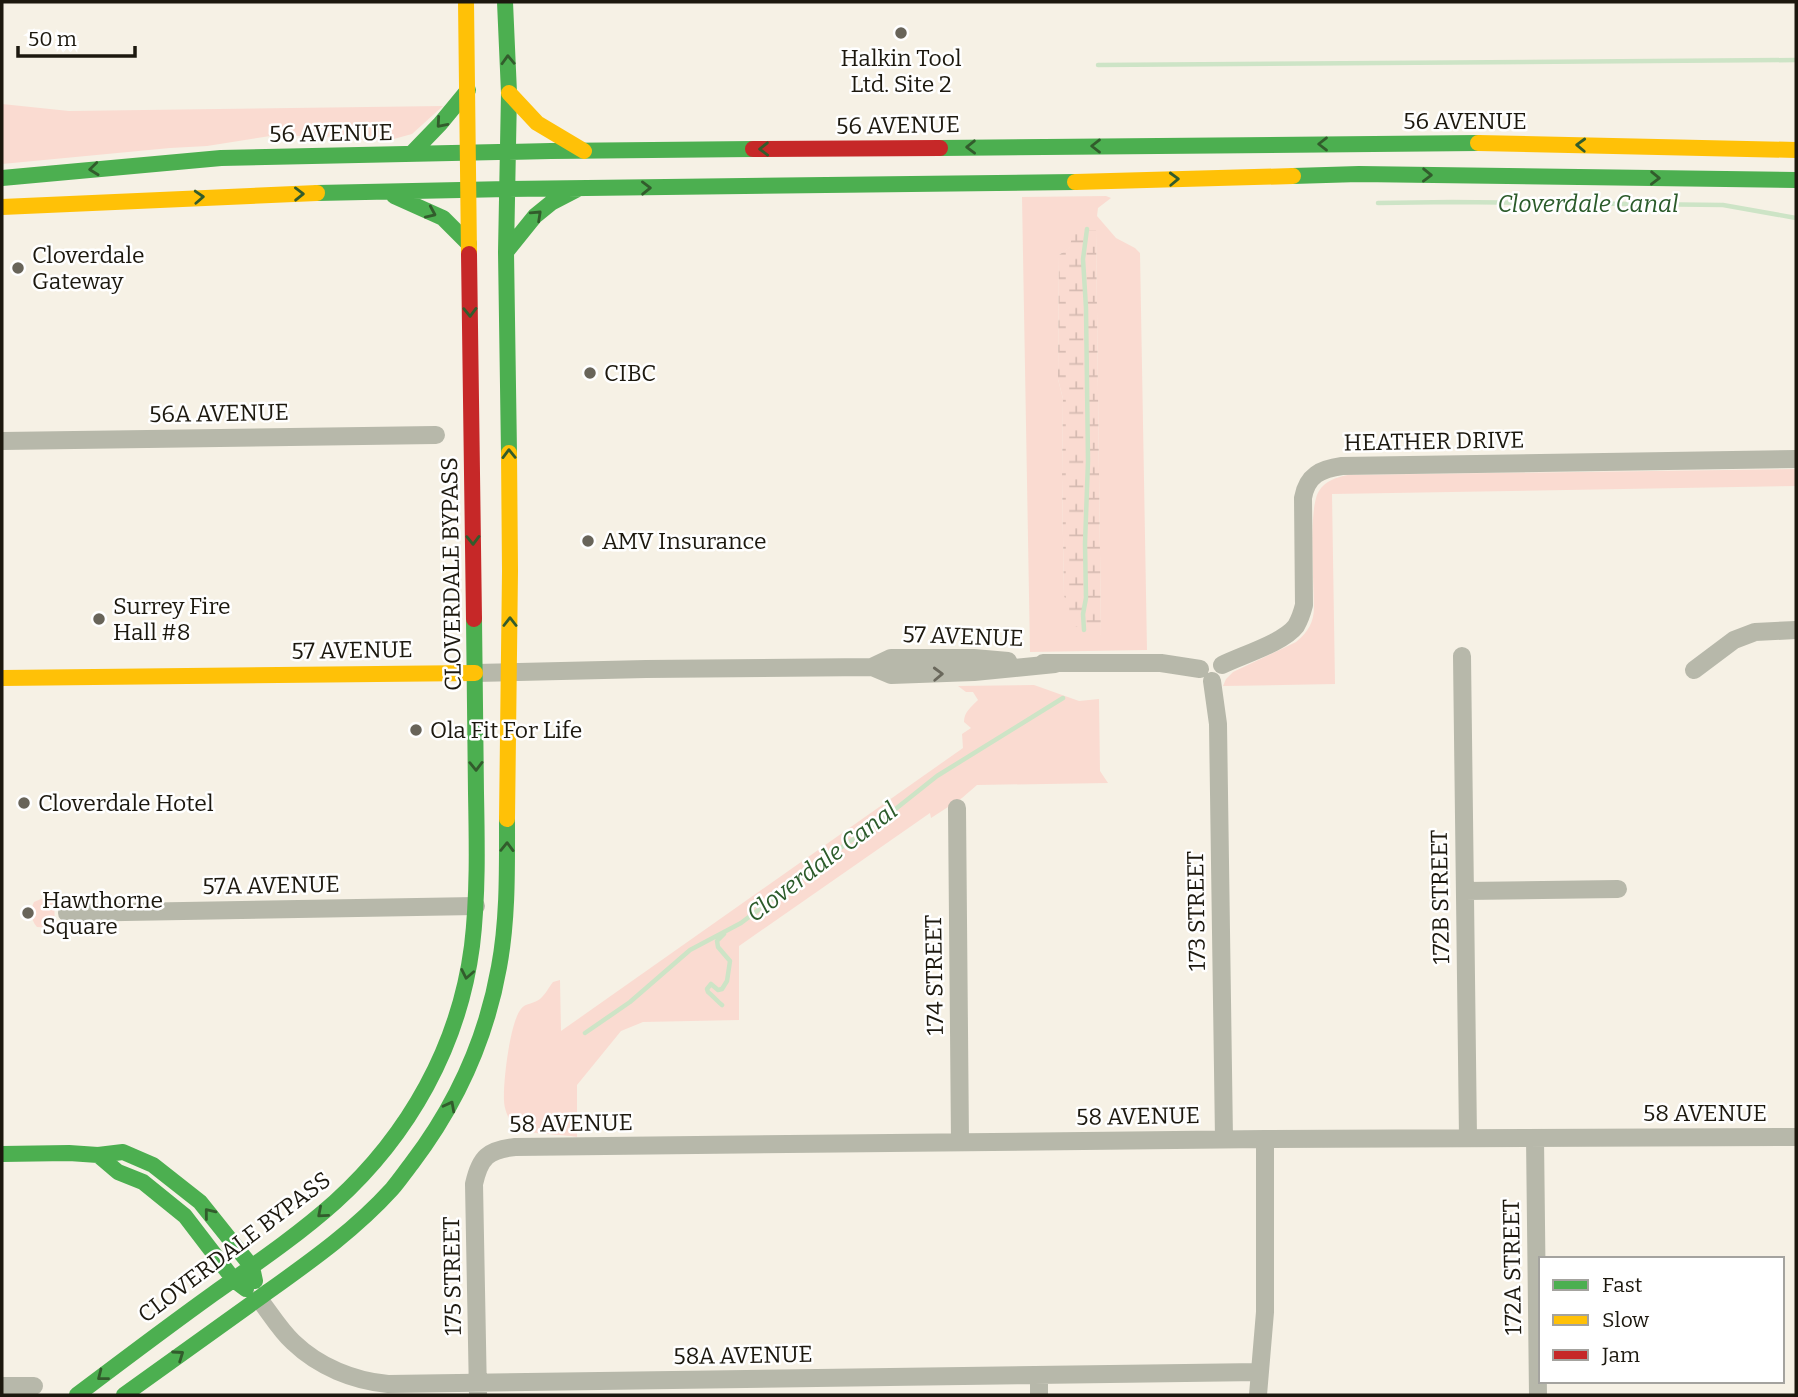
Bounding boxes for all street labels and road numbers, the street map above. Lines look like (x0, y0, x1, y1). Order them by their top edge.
street label: 56 AVENUE (1403, 107, 1527, 135)
street label: 56 AVENUE (836, 110, 960, 140)
street label: 56 AVENUE (269, 118, 393, 148)
street label: 56A AVENUE (149, 398, 289, 428)
street label: HEATHER DRIVE (1343, 425, 1525, 457)
street label: CLOVERDALE BYPASS (435, 457, 467, 691)
street label: 57 AVENUE (902, 620, 1024, 652)
street label: 57 AVENUE (291, 635, 413, 665)
street label: 172B STREET (1425, 829, 1455, 965)
street label: 173 STREET (1181, 851, 1211, 971)
street label: 57A AVENUE (202, 870, 340, 900)
street label: 174 STREET (919, 914, 949, 1036)
street label: 58 AVENUE (1643, 1099, 1767, 1127)
street label: 58 AVENUE (1076, 1101, 1200, 1131)
street label: 58 AVENUE (509, 1108, 633, 1138)
street label: CLOVERDALE BYPASS (132, 1165, 336, 1329)
street label: 172A STREET (1497, 1199, 1527, 1335)
street label: 175 STREET (437, 1216, 467, 1336)
street label: 58A AVENUE (673, 1340, 813, 1370)

